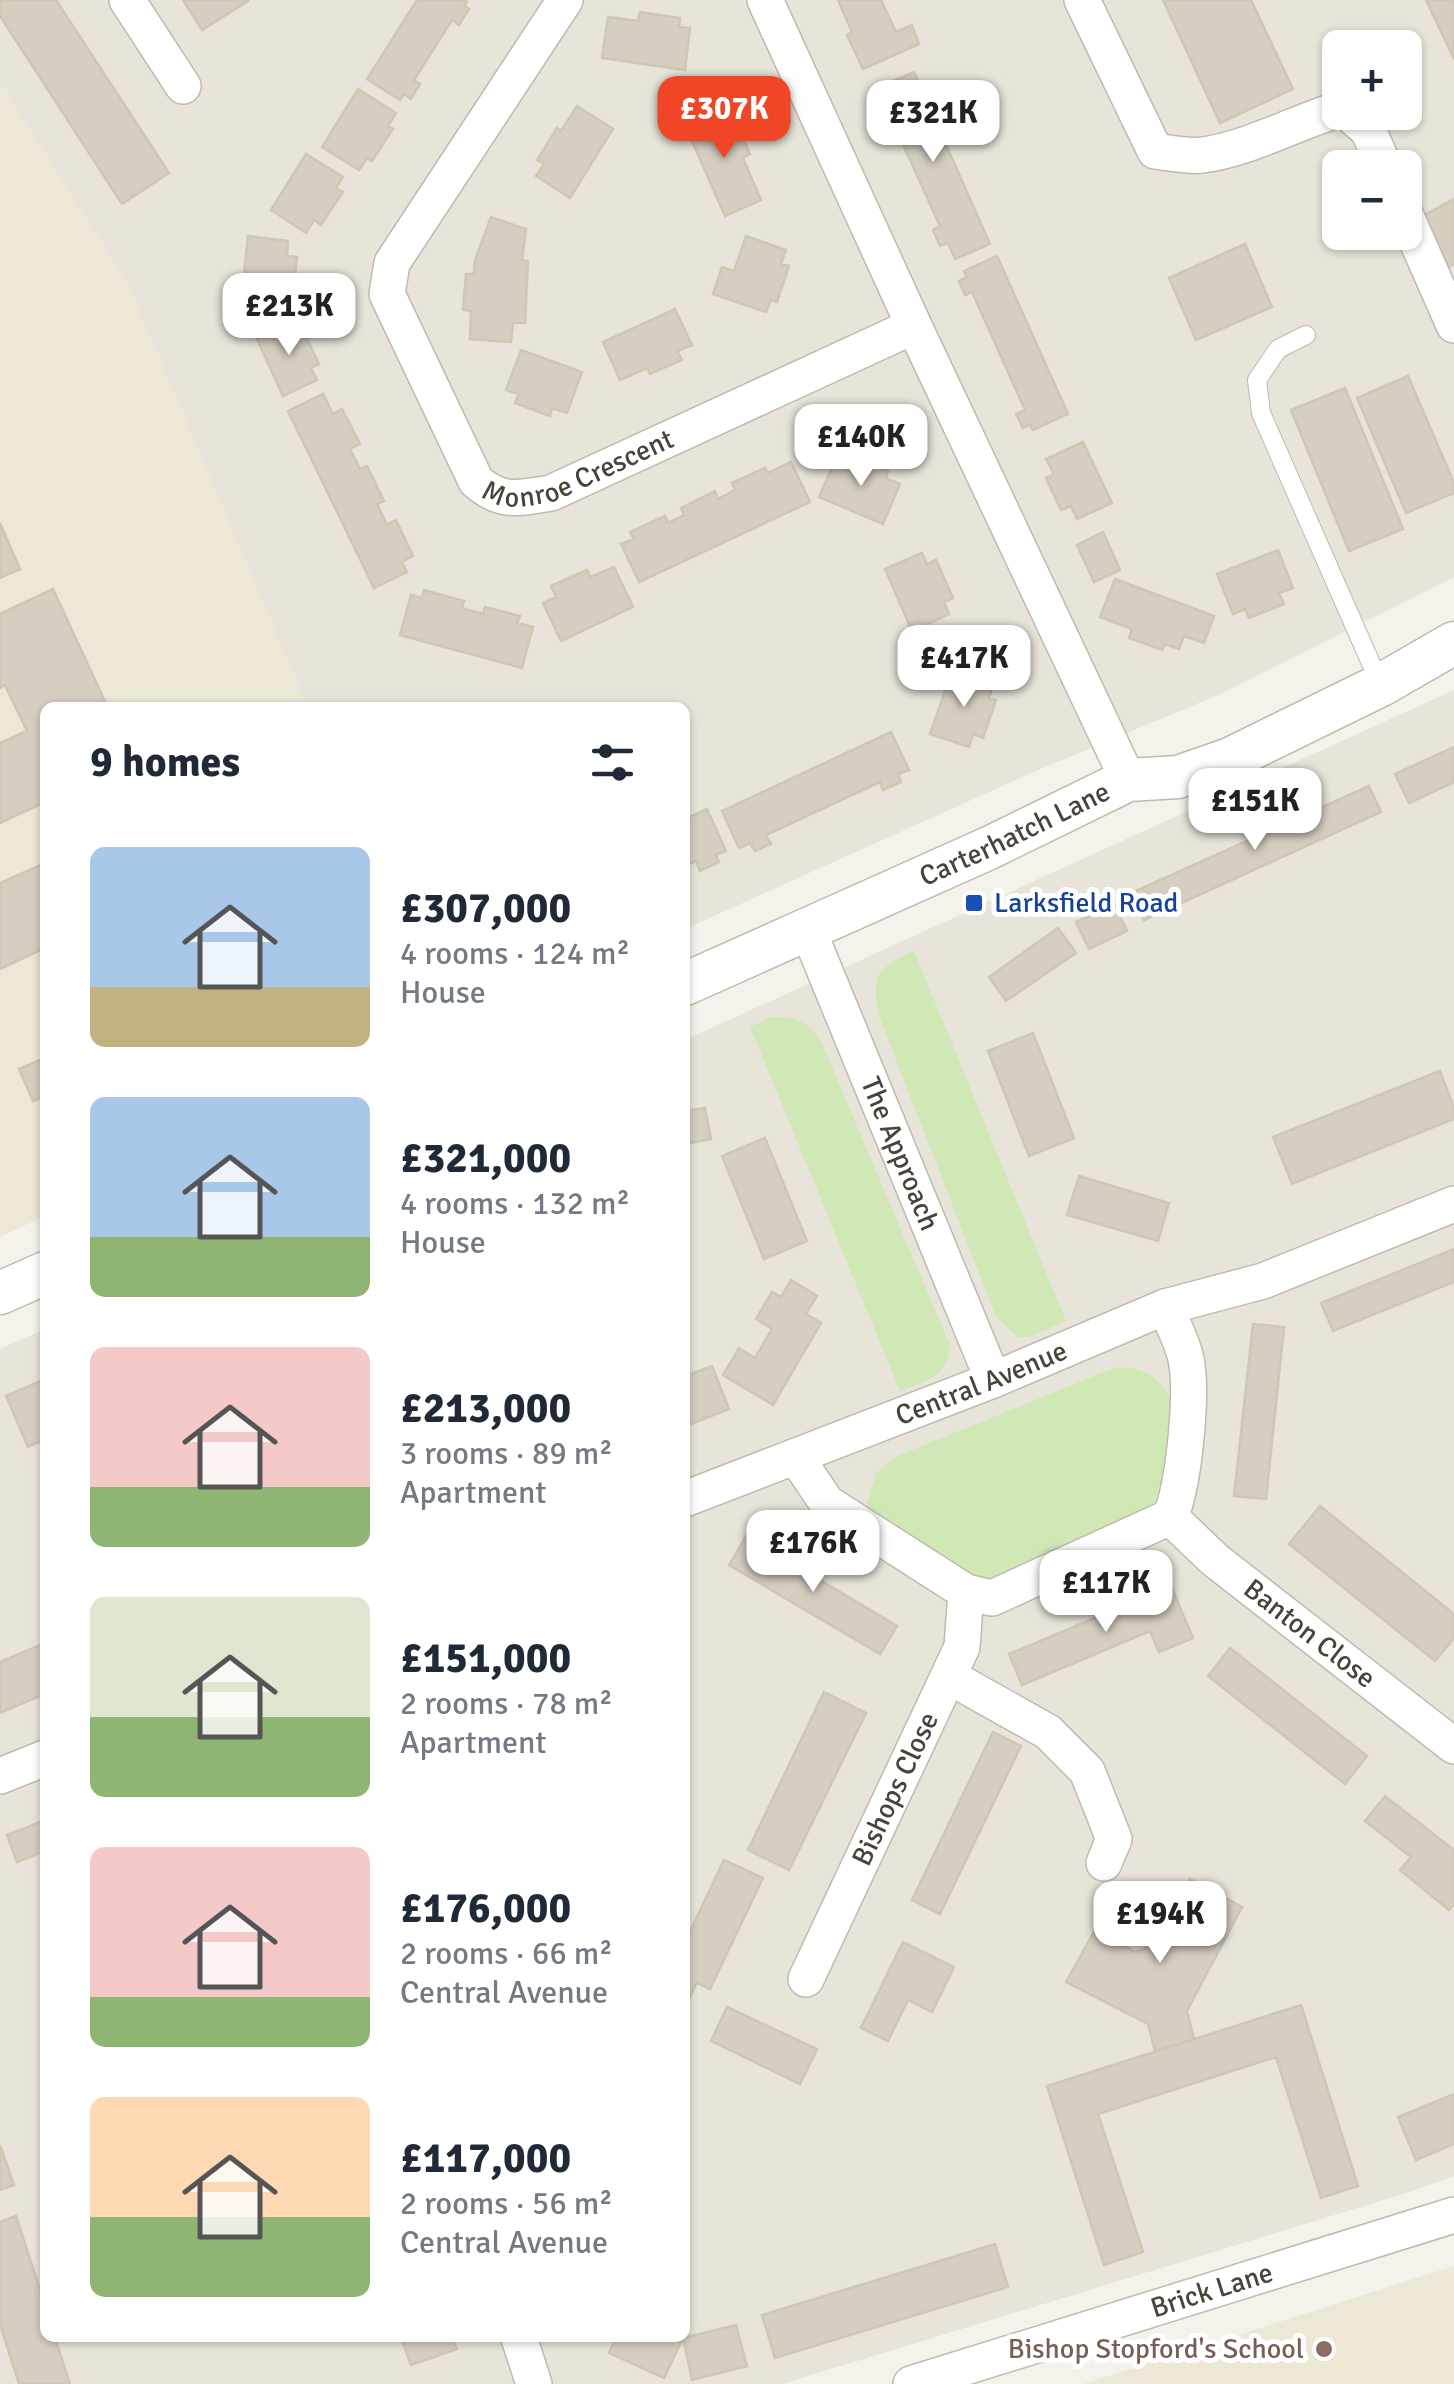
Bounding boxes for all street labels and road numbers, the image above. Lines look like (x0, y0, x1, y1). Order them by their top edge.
street label: Monroe Crescent (477, 422, 679, 515)
street label: Carterhatch Lane (914, 775, 1115, 894)
street label: The Approach (853, 1072, 947, 1236)
street label: Central Avenue (891, 1334, 1072, 1433)
street label: Banton Close (1237, 1572, 1382, 1695)
street label: Bishops Close (845, 1707, 946, 1871)
street label: Brick Lane (1146, 2255, 1277, 2325)

